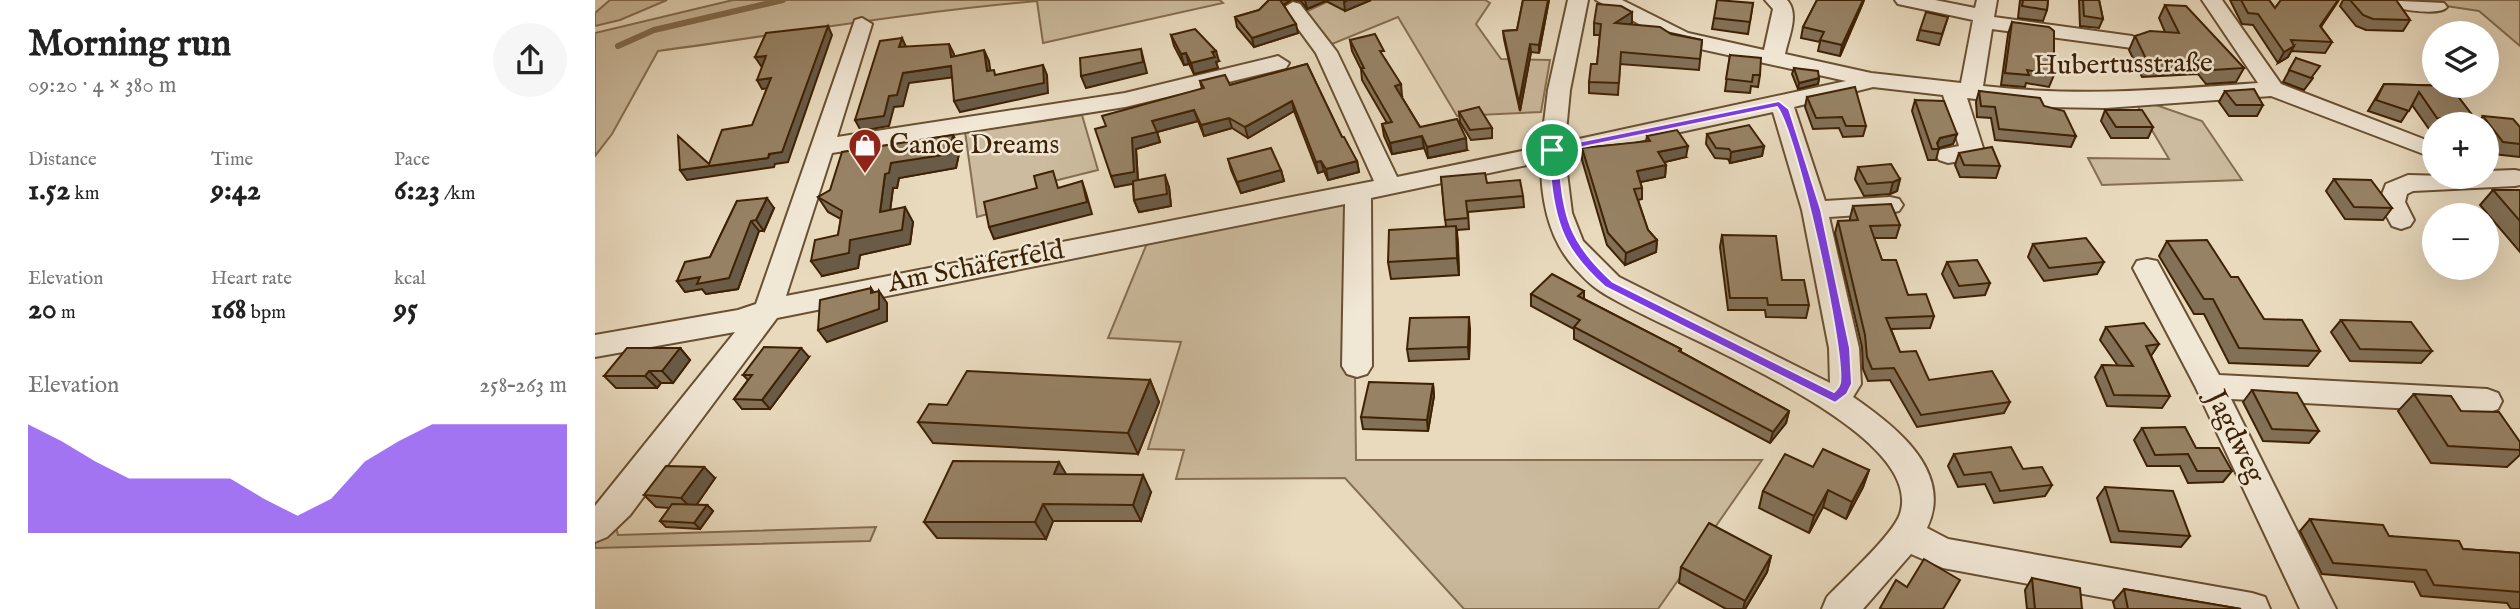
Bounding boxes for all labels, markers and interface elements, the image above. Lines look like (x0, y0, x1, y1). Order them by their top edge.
text: Morning run (28, 21, 231, 69)
map controls (2422, 21, 2499, 280)
button: layers (2422, 21, 2499, 98)
button: share (493, 23, 567, 97)
street label: Hubertusstraße (2033, 46, 2213, 84)
text: 09:20 · 4 × 380 m (28, 71, 177, 100)
button: + (2422, 112, 2499, 189)
pin (1522, 120, 1582, 180)
shop icon: Canoe Dreams (846, 126, 884, 175)
place label: Canoe Dreams (889, 128, 1059, 163)
icon: arrive (1533, 131, 1571, 169)
text: Distance (28, 148, 97, 172)
text: Time (211, 148, 253, 172)
text: Pace (394, 148, 430, 172)
text: 1.52 (28, 172, 70, 210)
text: 9:42 (211, 172, 261, 210)
text: 6:23 (394, 172, 440, 210)
text: km (70, 182, 99, 206)
text: /km (440, 182, 475, 206)
button: − (2422, 203, 2499, 280)
street label: Am Schäferfeld (884, 233, 1067, 301)
text: Elevation (28, 267, 103, 291)
text: Heart rate (211, 267, 292, 291)
text: kcal (394, 267, 426, 291)
text: 20 (28, 291, 57, 329)
text: 168 (211, 291, 247, 329)
text: 95 (394, 291, 418, 329)
text: m (57, 301, 76, 325)
text: bpm (247, 301, 286, 325)
text: Elevation (28, 371, 119, 400)
text: 258–263 m (479, 371, 567, 400)
street label: Jagdweg (2196, 382, 2273, 490)

